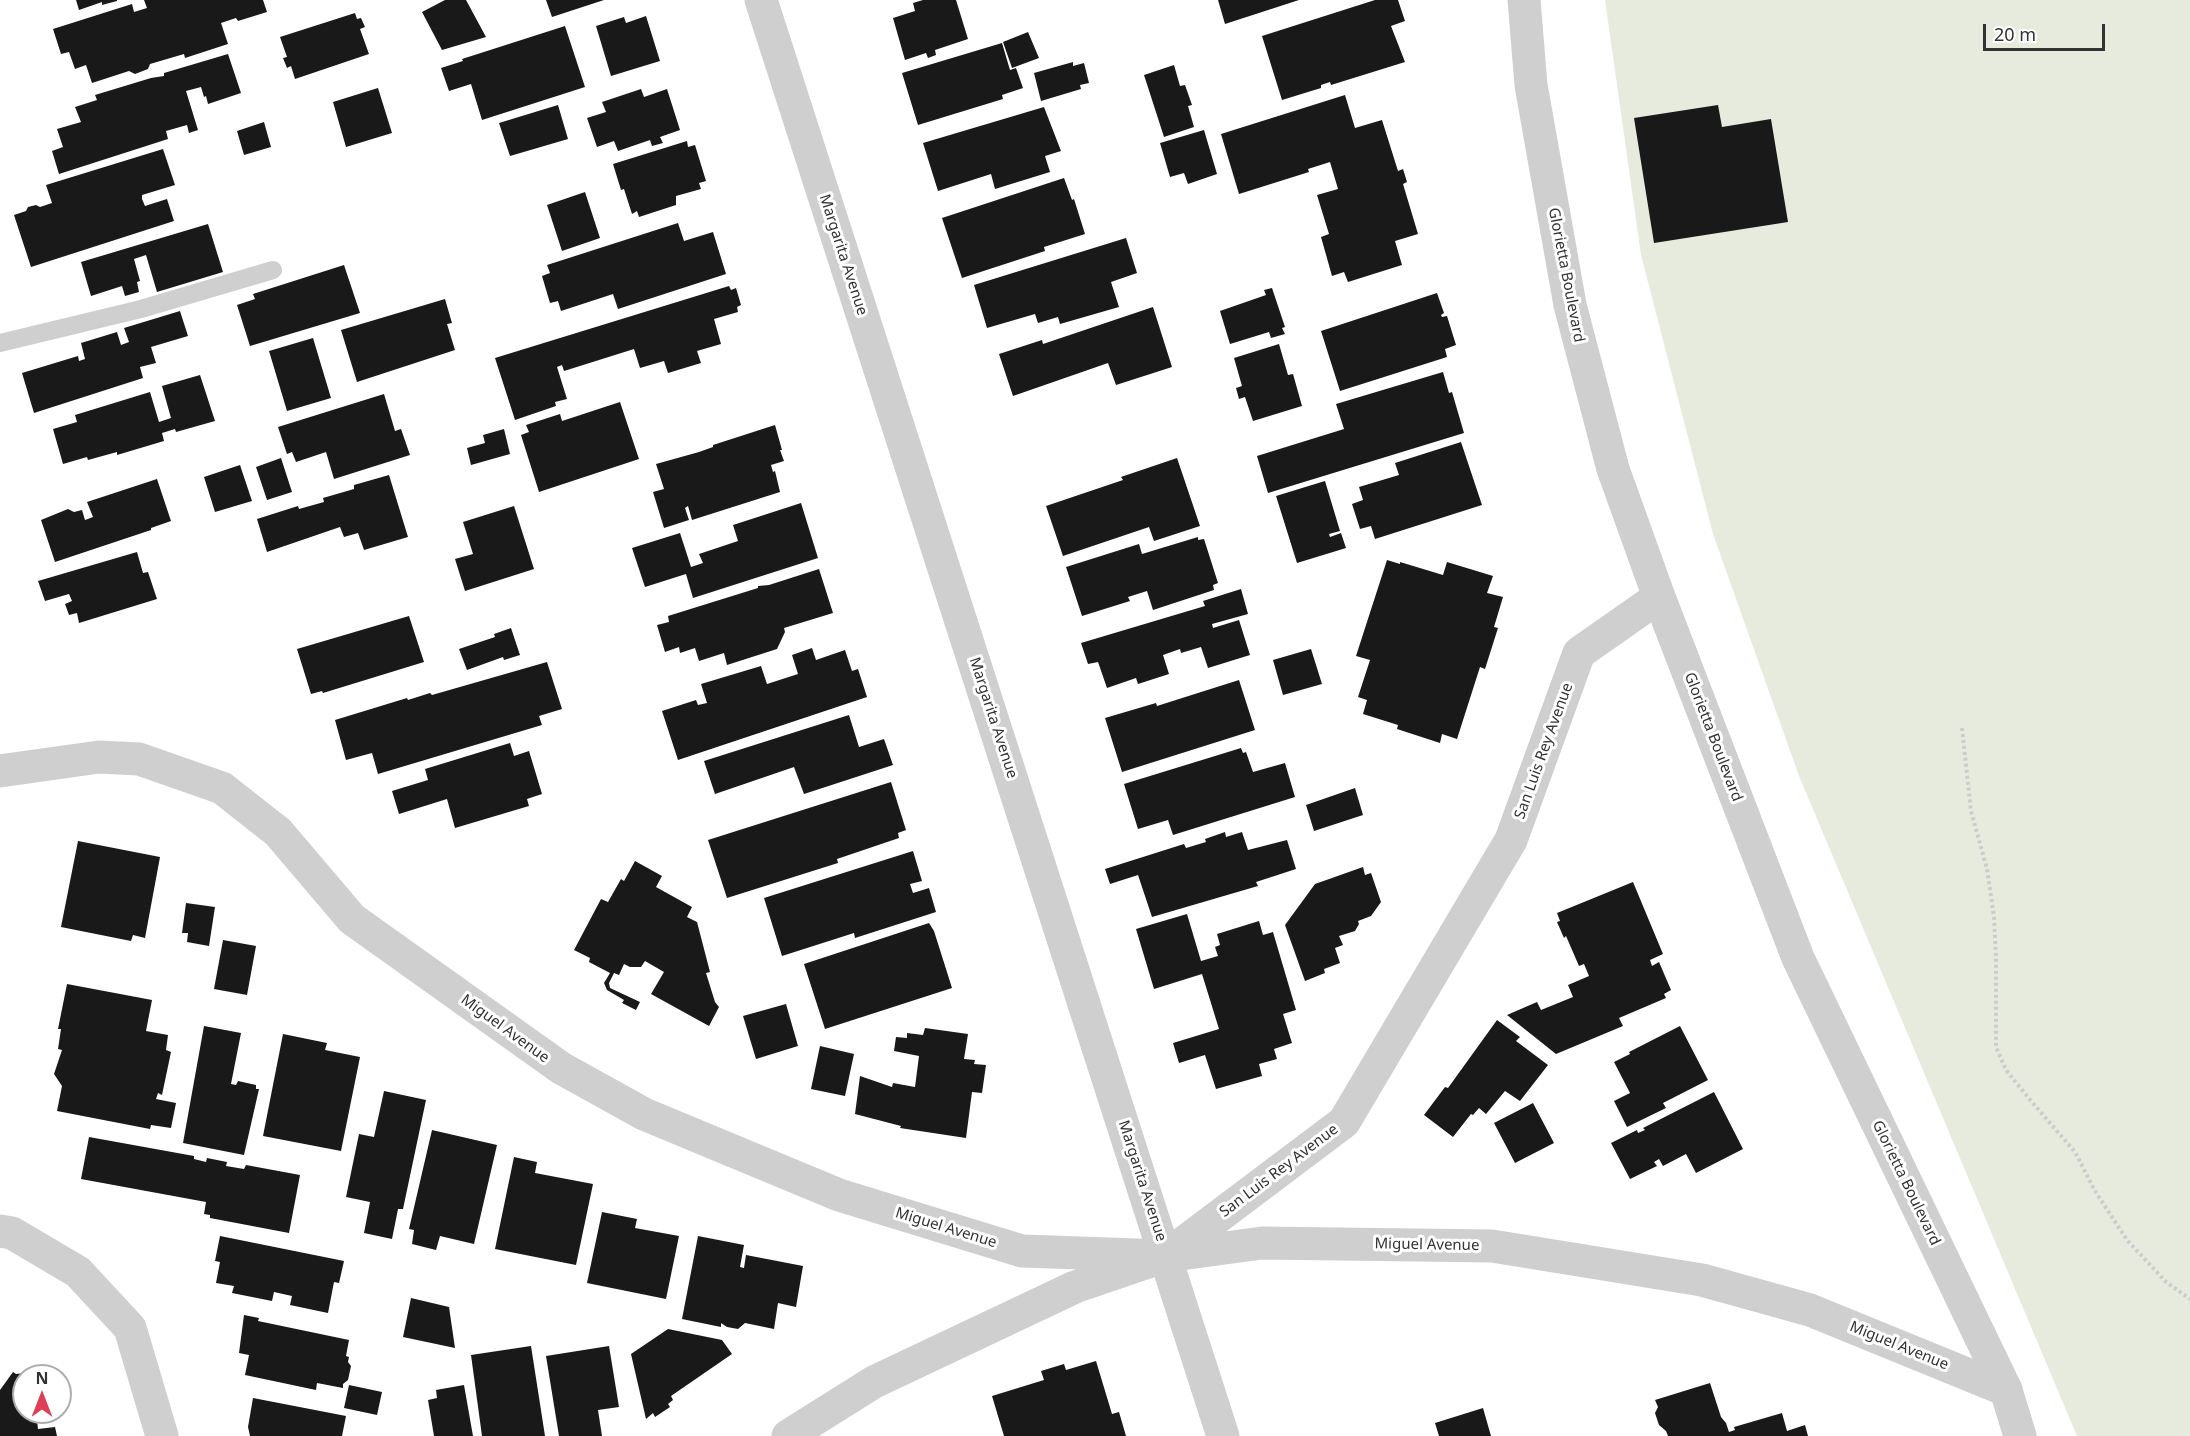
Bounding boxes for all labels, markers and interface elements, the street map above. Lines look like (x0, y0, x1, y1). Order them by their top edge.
scale bar (1986, 12, 2108, 50)
text: 20 m (1994, 22, 2036, 46)
street label: Margarita Avenue (815, 192, 871, 318)
street label: Glorietta Boulevard (1544, 206, 1588, 344)
street label: Margarita Avenue (965, 655, 1021, 781)
street label: Glorietta Boulevard (1680, 670, 1746, 804)
street label: San Luis Rey Avenue (1511, 680, 1577, 822)
street label: Miguel Avenue (457, 991, 553, 1067)
street label: Margarita Avenue (1114, 1118, 1170, 1244)
street label: Glorietta Boulevard (1868, 1118, 1944, 1248)
street label: San Luis Rey Avenue (1216, 1121, 1342, 1221)
street label: Miguel Avenue (893, 1204, 999, 1252)
street label: Miguel Avenue (1374, 1235, 1480, 1255)
street label: Miguel Avenue (1847, 1318, 1951, 1374)
north arrow (12, 1364, 72, 1424)
text: N (35, 1367, 49, 1389)

